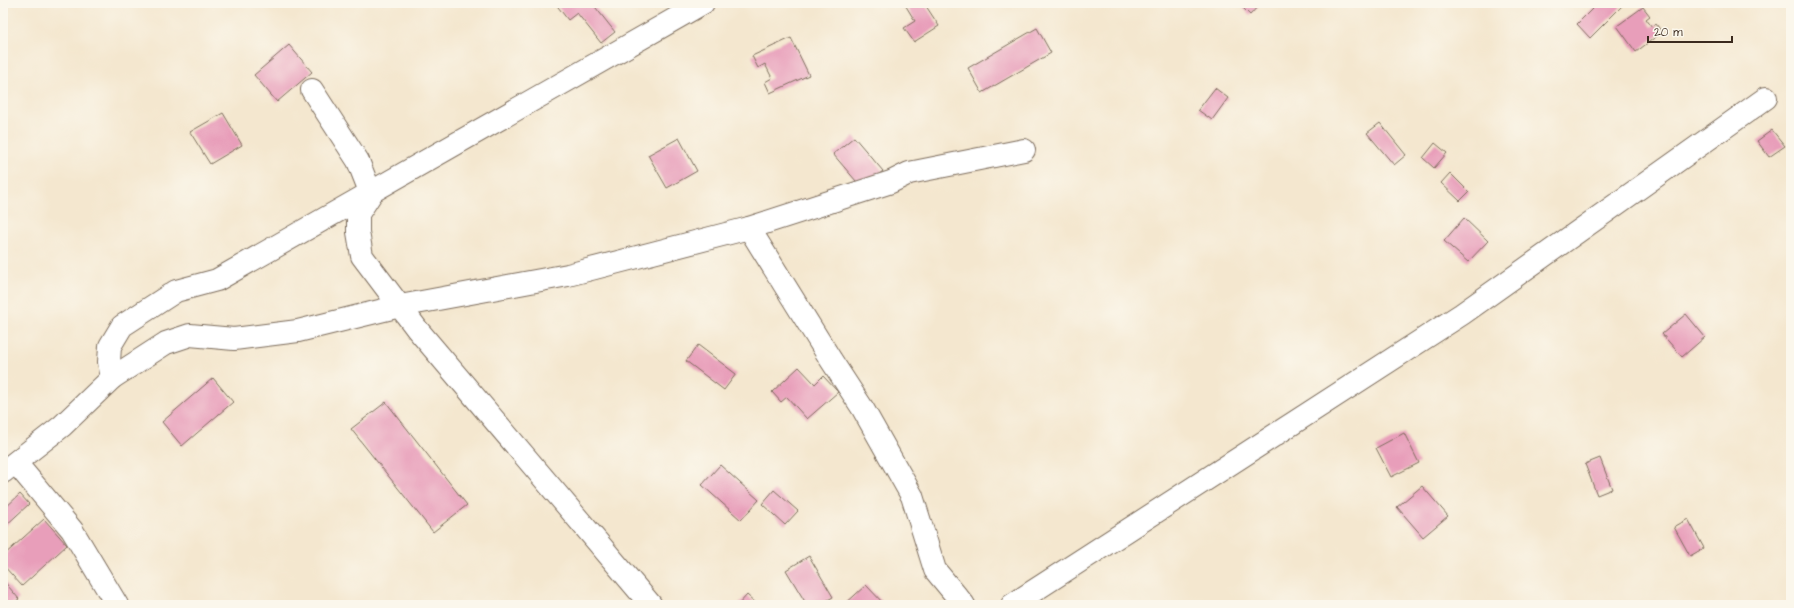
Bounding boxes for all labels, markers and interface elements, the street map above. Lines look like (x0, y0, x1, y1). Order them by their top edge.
scale bar (1648, 18, 1732, 44)
text: 20 m (1654, 24, 1683, 41)

